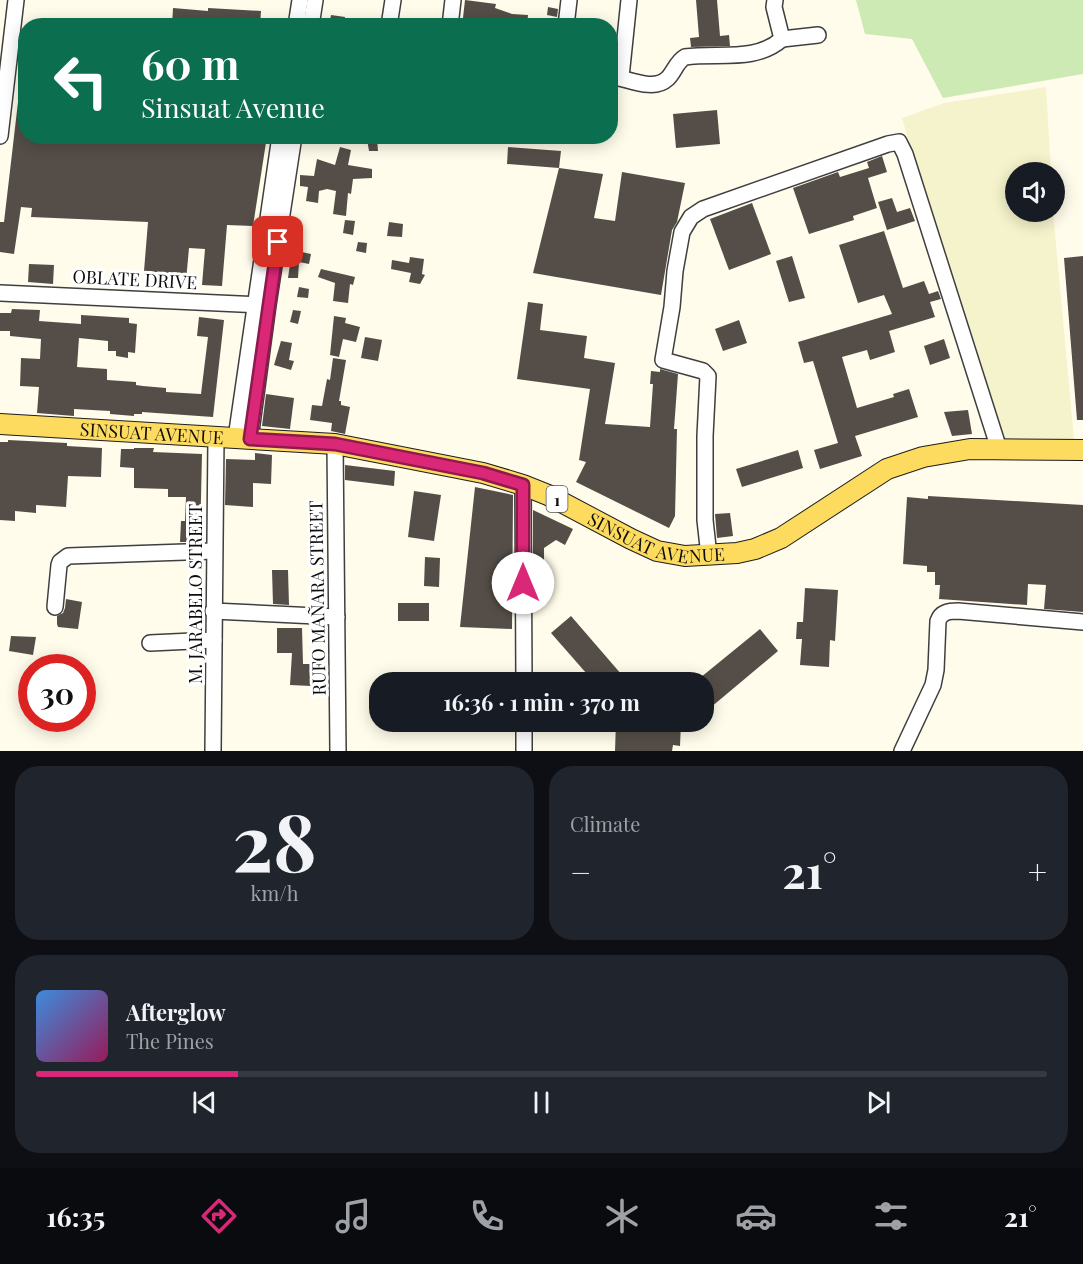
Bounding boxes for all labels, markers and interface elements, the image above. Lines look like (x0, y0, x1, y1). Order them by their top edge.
text: 60 m (141, 35, 239, 91)
icon: left (42, 42, 120, 120)
text: Sinsuat Avenue (141, 89, 325, 125)
map controls (1005, 162, 1065, 222)
button: sound (1005, 162, 1065, 222)
pin (252, 216, 303, 267)
icon: arrive (261, 225, 294, 258)
street label: OBLATE DRIVE (72, 264, 198, 294)
street label: SINSUAT AVENUE (79, 417, 224, 449)
road number: 1 (546, 486, 568, 512)
street label: RUFO MAÑARA STREET (303, 500, 331, 696)
street label: M. JARABELO STREET (183, 504, 207, 684)
street label: SINSUAT AVENUE (584, 506, 725, 568)
position arrow (491, 551, 555, 615)
speed limit sign: 30 (18, 654, 96, 732)
text: 16:36 · 1 min · 370 m (443, 687, 640, 717)
text: 28 (232, 788, 317, 892)
text: Climate (570, 810, 640, 837)
text: 21° (782, 840, 837, 900)
text: − (570, 849, 591, 893)
text: + (1028, 849, 1047, 893)
text: km/h (251, 879, 298, 906)
text: Afterglow (126, 997, 226, 1027)
text: The Pines (126, 1027, 214, 1054)
icon: previous (188, 1086, 221, 1119)
icon: pause (525, 1086, 558, 1119)
icon: next (862, 1086, 895, 1119)
icon: directions (198, 1195, 240, 1237)
icon: music (332, 1195, 374, 1237)
icon: phone (466, 1195, 508, 1237)
icon: climate (601, 1195, 643, 1237)
icon: car (735, 1195, 777, 1237)
icon: filters (870, 1195, 912, 1237)
text: 16:35 (46, 1198, 105, 1234)
text: 21° (1004, 1198, 1037, 1234)

